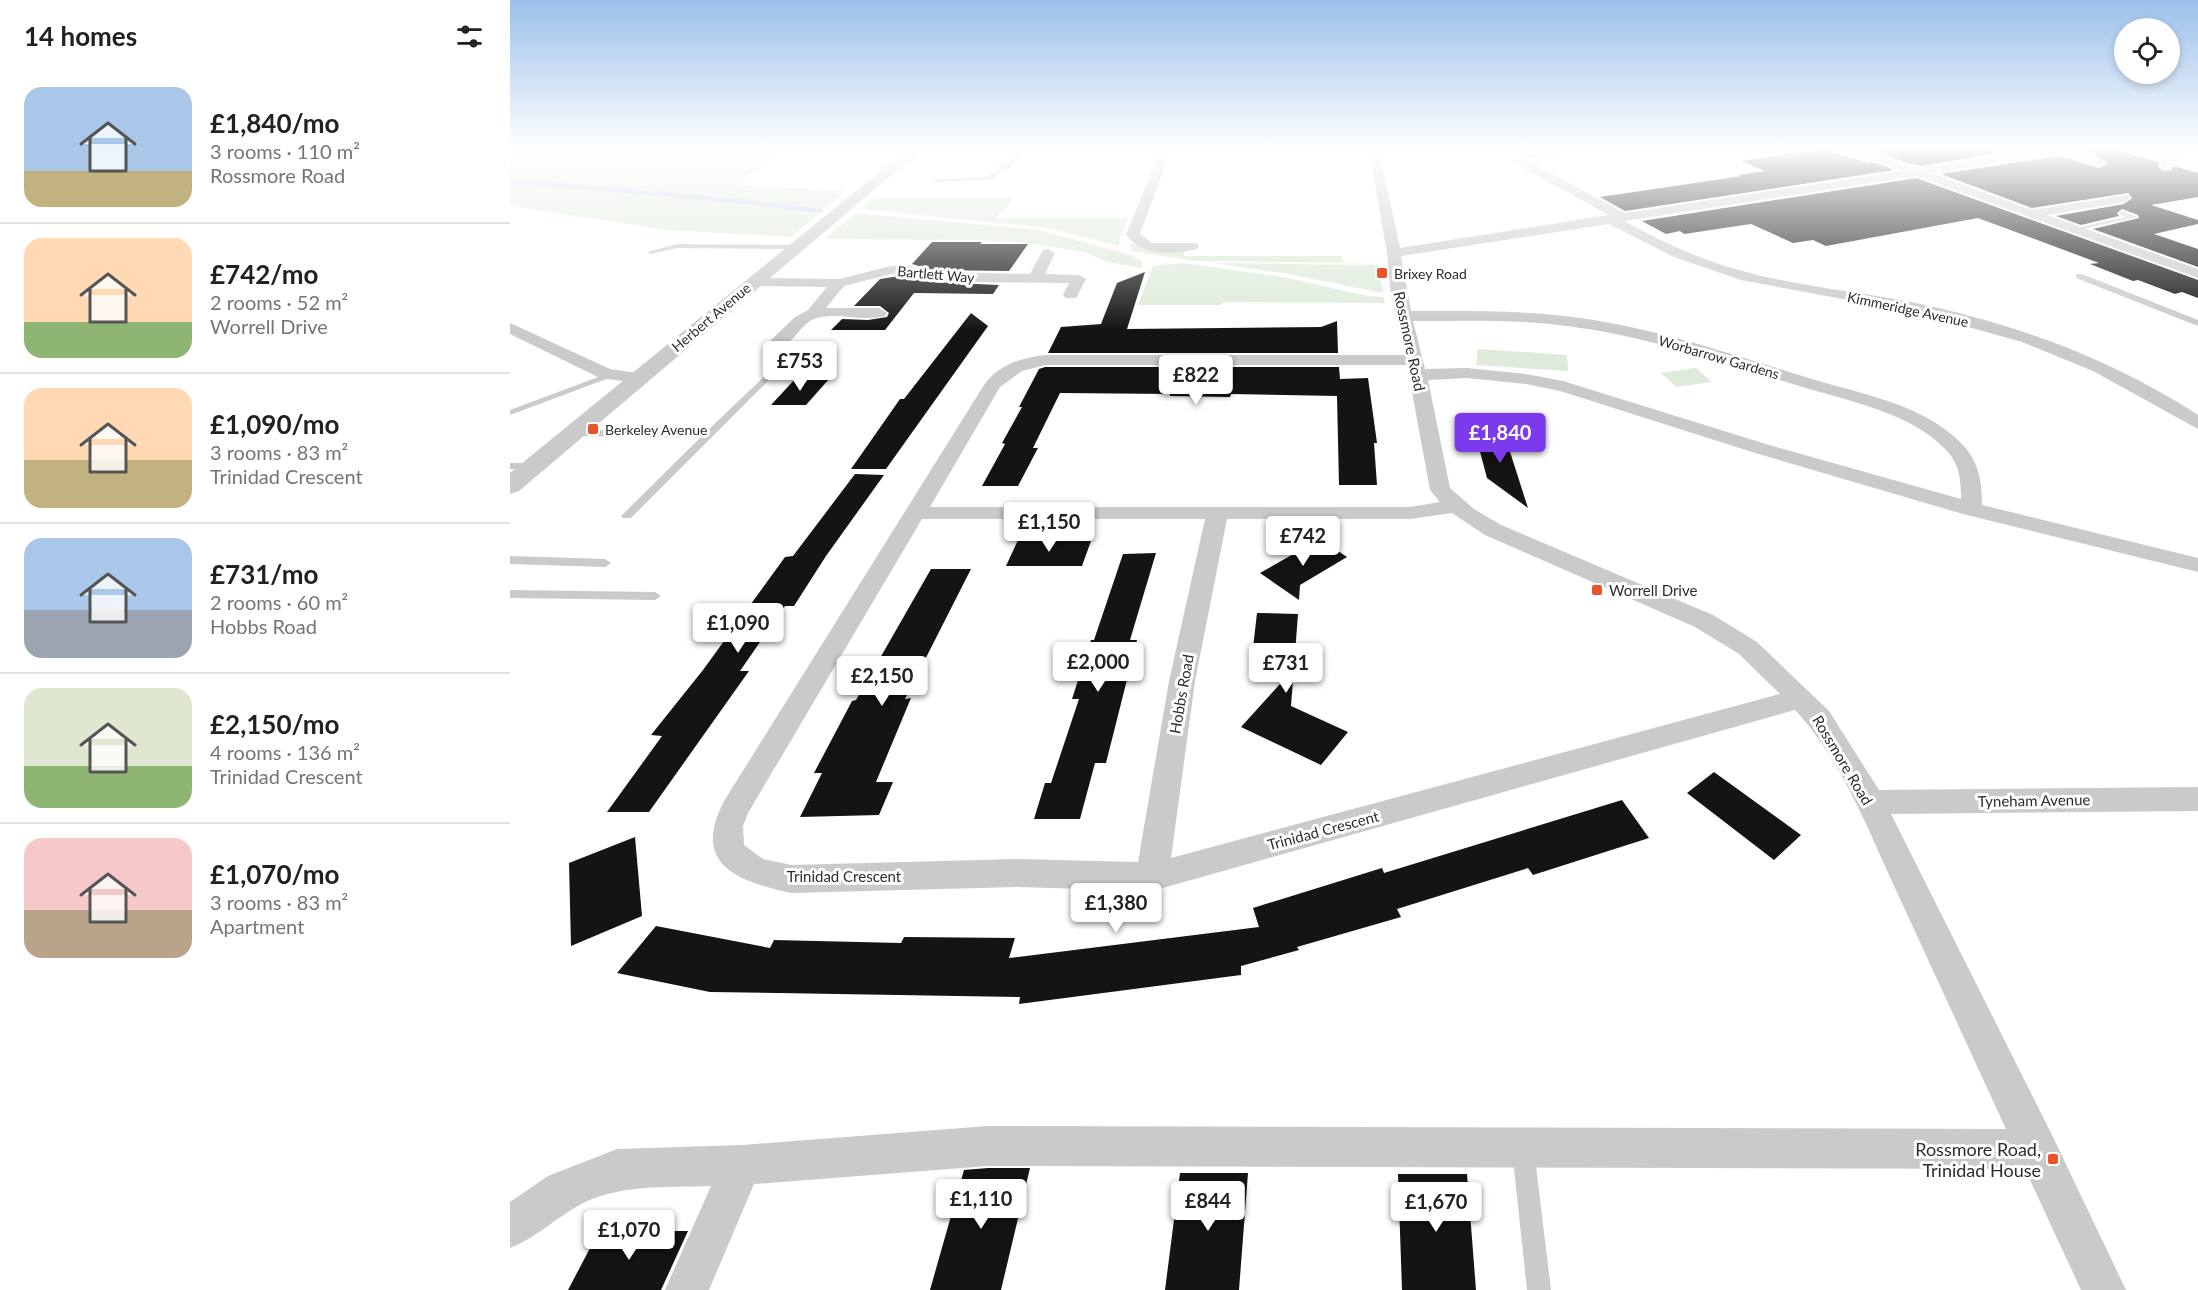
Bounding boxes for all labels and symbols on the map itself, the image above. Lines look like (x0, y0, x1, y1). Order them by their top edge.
street label: Bartlett Way (897, 262, 976, 286)
place label: Brixey Road (1394, 265, 1467, 282)
marker: Brixey Road (1375, 266, 1389, 280)
street label: Herbert Avenue (668, 279, 754, 355)
street label: Kimmeridge Avenue (1846, 288, 1970, 330)
street label: Rossmore Road (1391, 290, 1429, 392)
street label: Worbarrow Gardens (1657, 332, 1781, 382)
pin: £753 (764, 341, 836, 392)
pin: £822 (1160, 355, 1232, 406)
pin: £1,840 (1451, 413, 1549, 464)
place label: Berkeley Avenue (605, 421, 707, 438)
marker: Berkeley Avenue (586, 422, 600, 436)
pin: £1,150 (1000, 502, 1098, 553)
pin: £742 (1267, 516, 1339, 567)
place label: Worrell Drive (1609, 581, 1697, 599)
marker: Worrell Drive (1590, 583, 1604, 597)
pin: £1,090 (689, 603, 787, 654)
pin: £2,000 (1049, 642, 1147, 693)
pin: £731 (1250, 643, 1322, 694)
street label: Hobbs Road (1165, 653, 1197, 735)
pin: £2,150 (833, 656, 931, 707)
street label: Rossmore Road (1809, 712, 1877, 808)
street label: Tyneham Avenue (1977, 790, 2091, 810)
street label: Trinidad Crescent (1265, 806, 1381, 854)
street label: Trinidad Crescent (787, 867, 902, 885)
pin: £1,380 (1067, 883, 1165, 934)
place label: Rossmore Road, Trinidad House (1915, 1138, 2041, 1181)
marker: Rossmore Road, Trinidad House (2046, 1152, 2060, 1166)
pin: £1,110 (932, 1179, 1030, 1230)
pin: £844 (1172, 1181, 1244, 1232)
pin: £1,670 (1387, 1182, 1485, 1233)
pin: £1,070 (580, 1210, 678, 1261)

